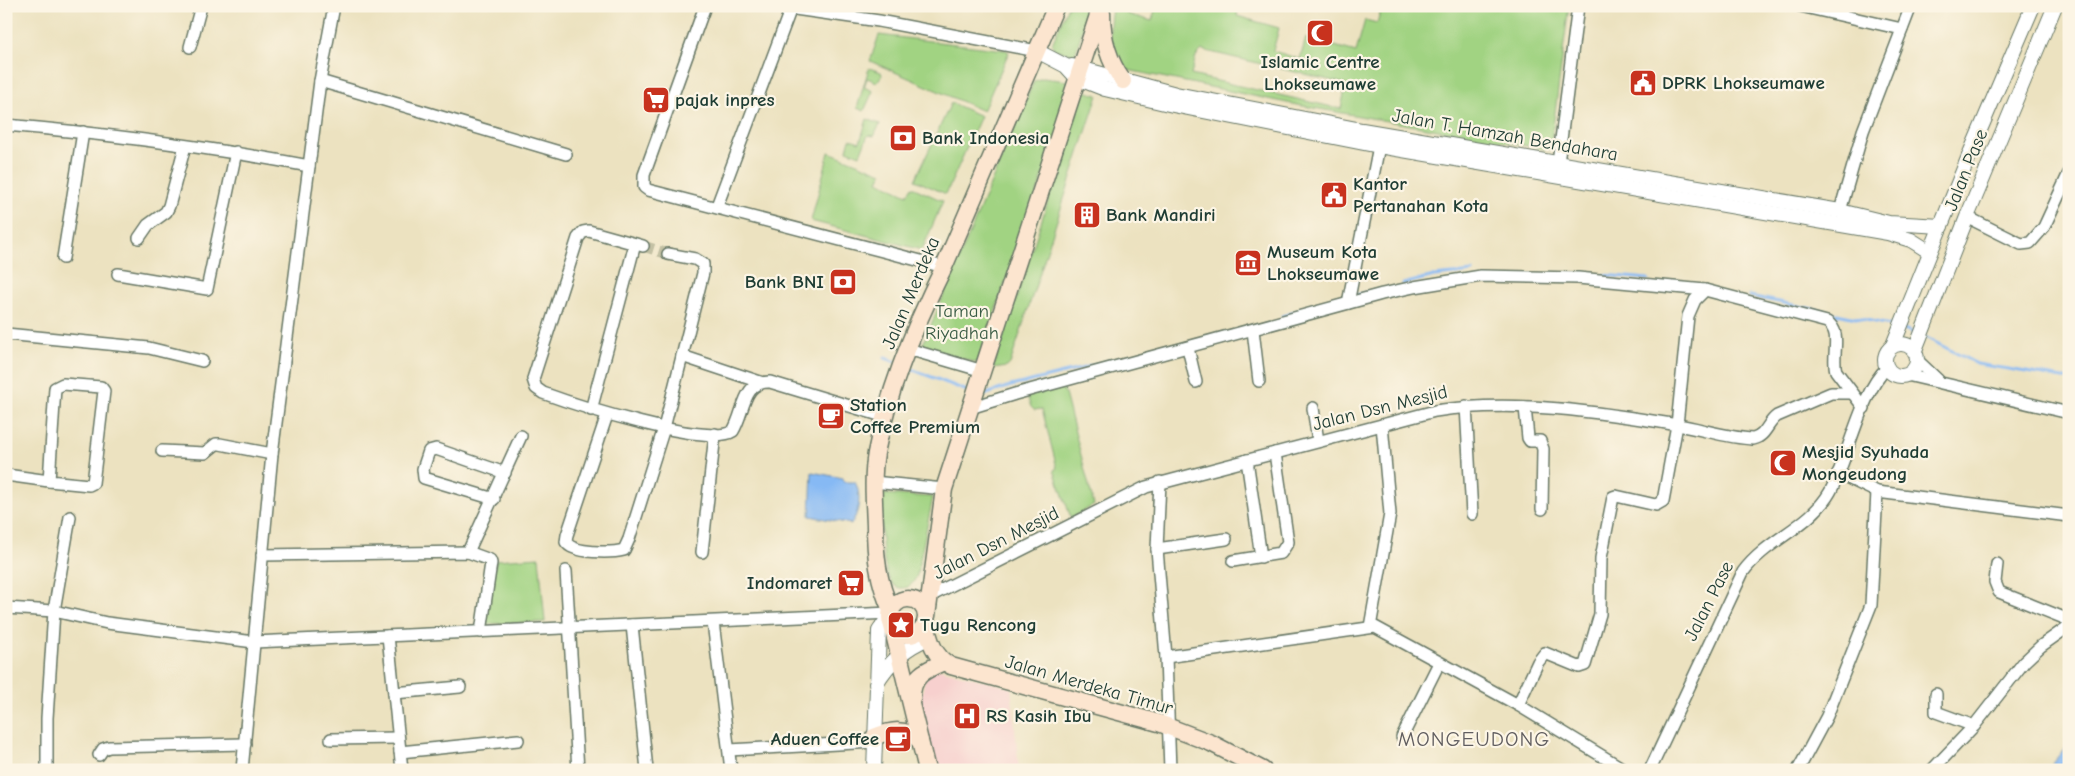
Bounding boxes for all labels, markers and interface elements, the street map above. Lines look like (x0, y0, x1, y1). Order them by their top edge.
mosque icon: Islamic Centre Lhokseumawe (1305, 18, 1335, 48)
place label: Islamic Centre Lhokseumawe (1260, 51, 1380, 95)
public building icon: DPRK Lhokseumawe (1628, 68, 1658, 98)
place label: DPRK Lhokseumawe (1662, 72, 1825, 94)
supermarket icon: pajak inpres (641, 85, 671, 115)
place label: pajak inpres (675, 89, 775, 111)
street label: Jalan T. Hamzah Bendahara (1390, 104, 1620, 166)
bank icon: Bank Indonesia (888, 123, 918, 153)
street label: Jalan Pase (1940, 126, 1992, 214)
place label: Bank Indonesia (922, 127, 1049, 149)
place label: Kantor Pertanahan Kota (1353, 173, 1489, 217)
public building icon: Kantor Pertanahan Kota (1319, 180, 1349, 210)
building icon: Bank Mandiri (1072, 200, 1102, 230)
place label: Bank Mandiri (1106, 204, 1216, 226)
street label: Jalan Merdeka (877, 234, 945, 352)
place label: Museum Kota Lhokseumawe (1267, 241, 1379, 285)
museum icon: Museum Kota Lhokseumawe (1233, 248, 1263, 278)
bank icon: Bank BNI (828, 267, 858, 297)
place label: Bank BNI (745, 271, 824, 293)
park label: Taman Riyadhah (925, 300, 999, 344)
street label: Jalan Dsn Mesjid (1310, 381, 1450, 435)
place label: Station Coffee Premium (850, 394, 980, 438)
cafe icon: Station Coffee Premium (816, 401, 846, 431)
place label: Mesjid Syuhada Mongeudong (1802, 441, 1929, 485)
mosque icon: Mesjid Syuhada Mongeudong (1768, 448, 1798, 478)
street label: Jalan Dsn Mesjid (929, 502, 1063, 584)
street label: Jalan Pase (1680, 558, 1738, 644)
supermarket icon: Indomaret (836, 568, 866, 598)
place label: Indomaret (747, 572, 833, 594)
place icon: Tugu Rencong (886, 610, 916, 640)
place label: Tugu Rencong (920, 614, 1037, 636)
street label: Jalan Merdeka Timur (1003, 651, 1176, 720)
hospital icon: RS Kasih Ibu (952, 701, 982, 731)
place label: RS Kasih Ibu (986, 705, 1092, 727)
cafe icon: Aduen Coffee (883, 724, 913, 754)
district label: MONGEUDONG (1398, 727, 1550, 751)
place label: Aduen Coffee (771, 728, 879, 750)

